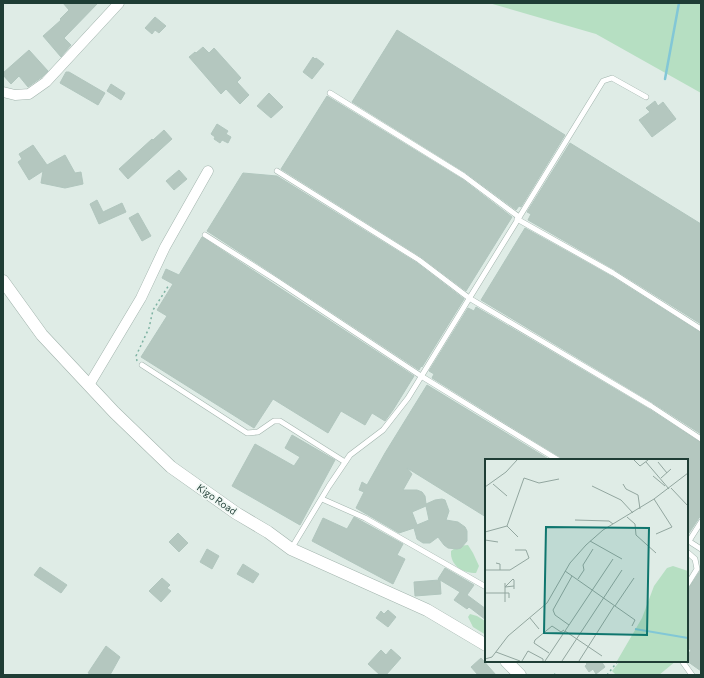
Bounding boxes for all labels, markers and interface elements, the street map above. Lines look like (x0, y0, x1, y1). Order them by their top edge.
inset map (485, 459, 688, 662)
street label: Kigo Road (195, 481, 239, 517)

